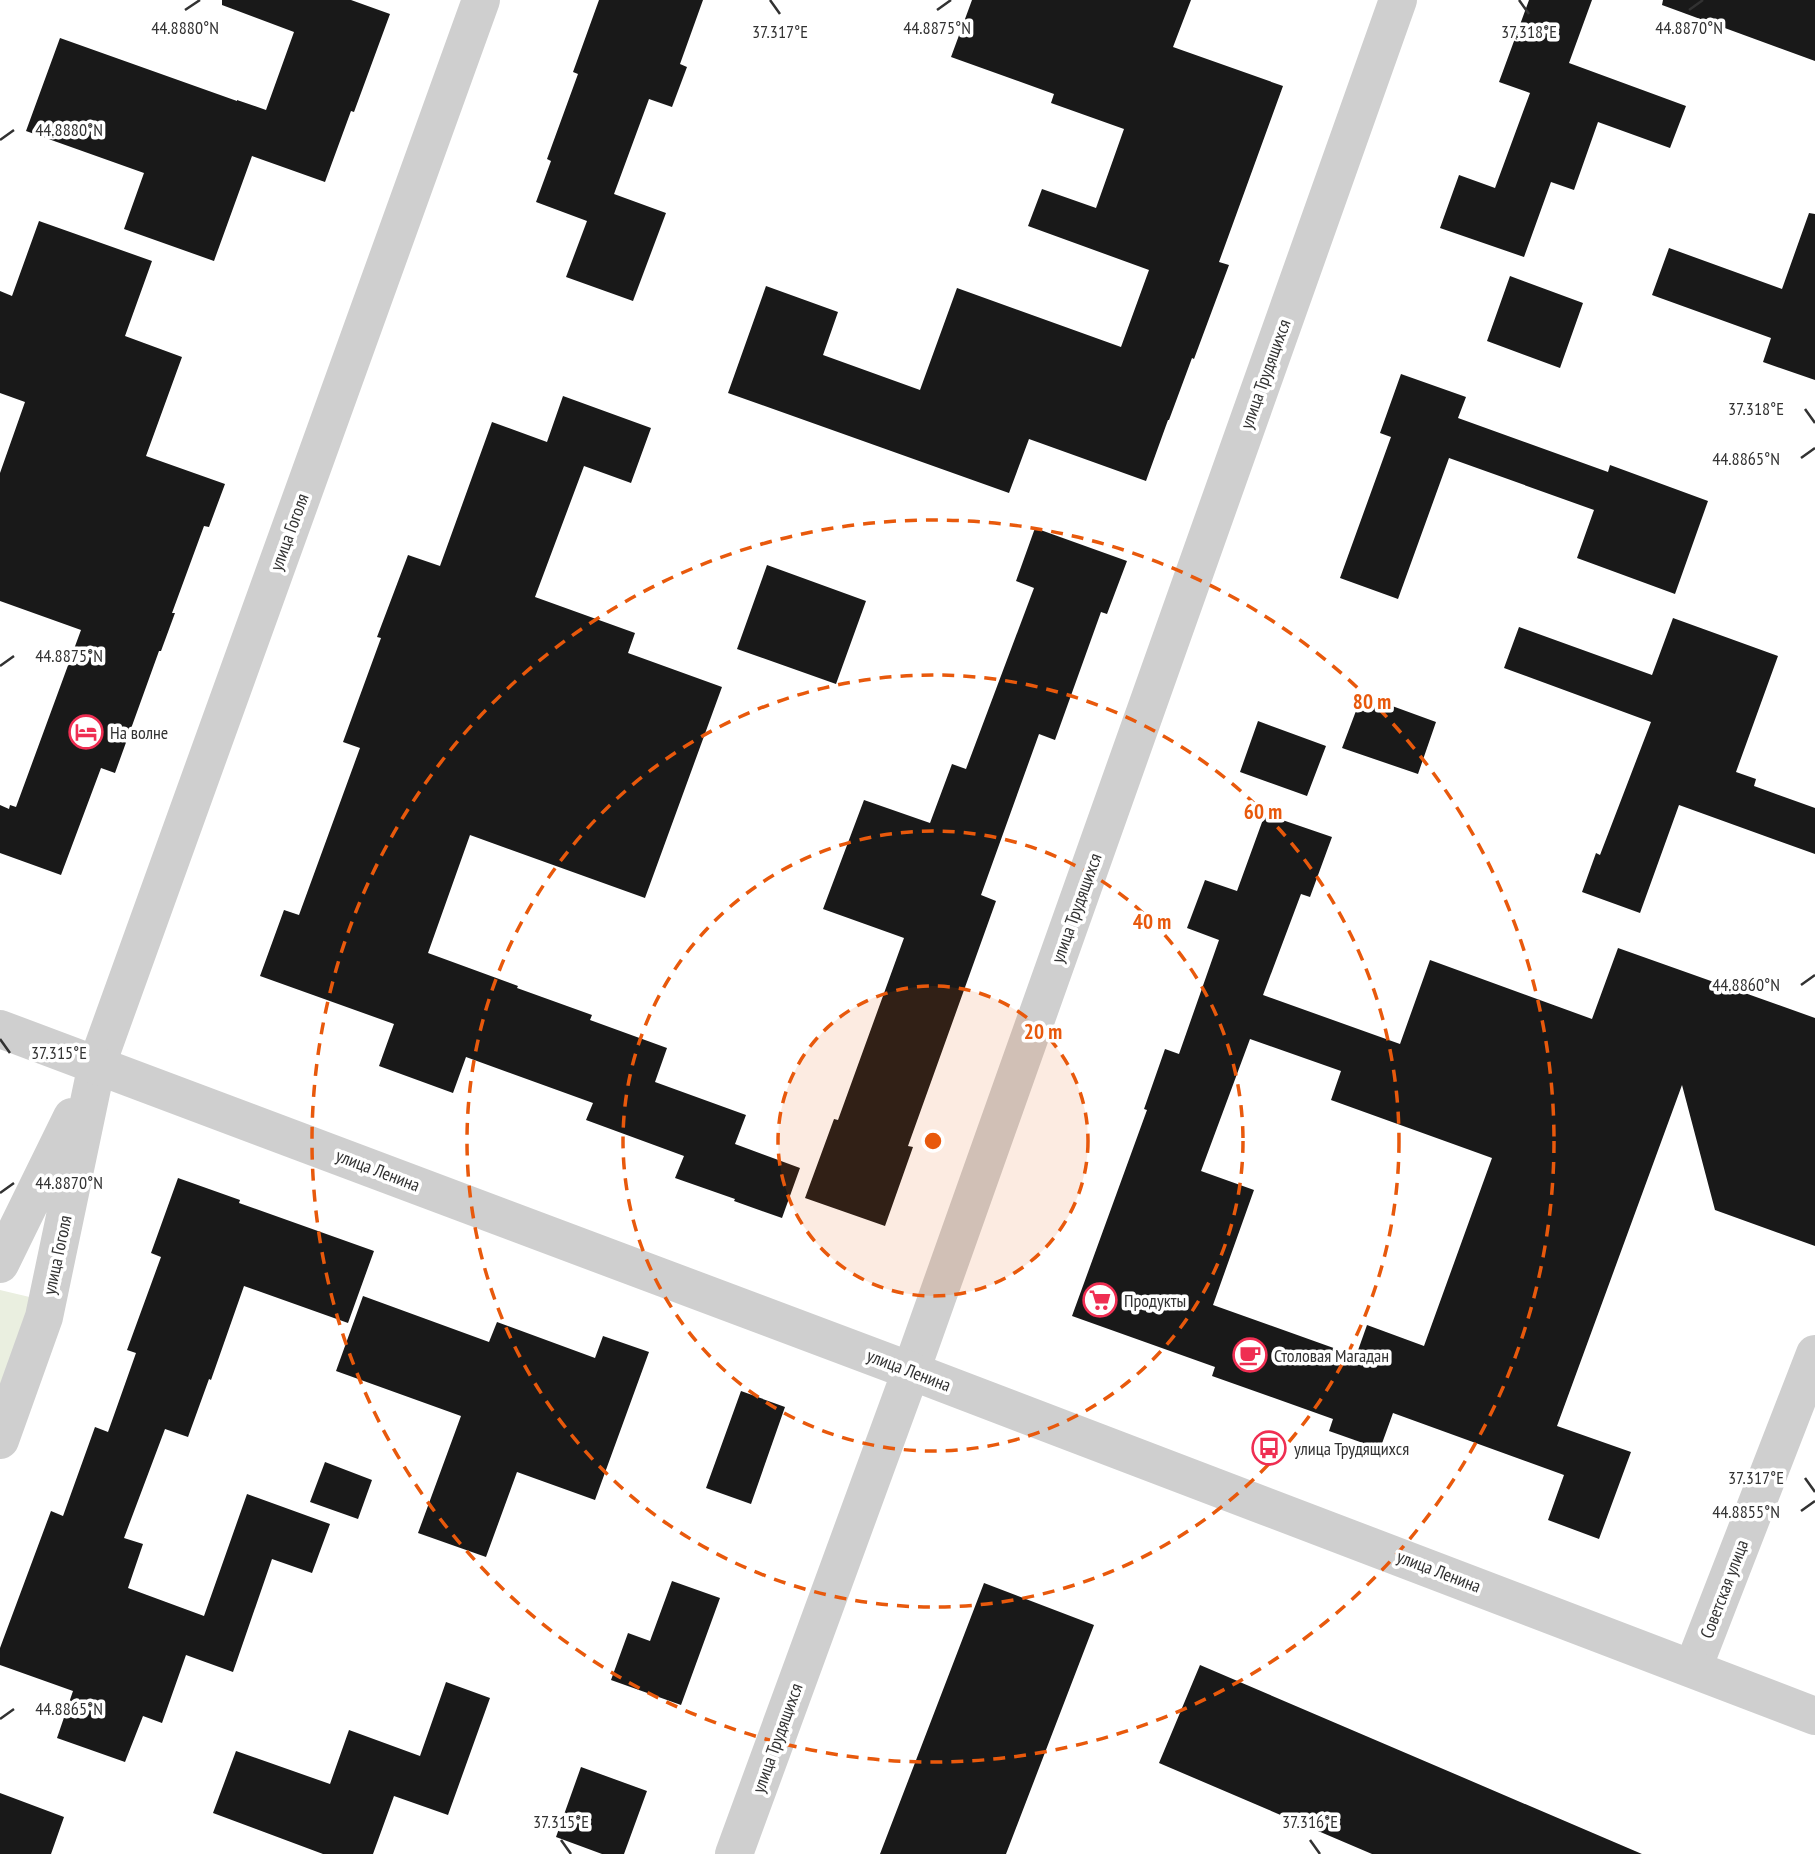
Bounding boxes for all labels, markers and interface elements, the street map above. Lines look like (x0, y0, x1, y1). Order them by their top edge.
text: 44.8880°N (151, 16, 219, 39)
text: 44.8875°N (903, 16, 971, 39)
text: 44.8870°N (1655, 16, 1723, 39)
text: 37.317°E (752, 20, 808, 43)
text: 37.318°E (1501, 20, 1557, 43)
text: 44.8880°N (35, 118, 103, 141)
street label: улица Трудящихся (1235, 316, 1296, 432)
text: 37.318°E (1728, 397, 1784, 420)
text: 44.8865°N (1712, 447, 1780, 470)
street label: улица Гоголя (264, 490, 314, 574)
text: 44.8875°N (35, 644, 103, 667)
text: 80 m (1353, 688, 1391, 715)
hotel icon: На волне (67, 713, 105, 751)
place label: На волне (110, 721, 168, 744)
text: 60 m (1244, 798, 1282, 825)
street label: улица Трудящихся (1046, 850, 1107, 966)
text: 40 m (1133, 908, 1171, 935)
text: 44.8860°N (1712, 973, 1780, 996)
text: 20 m (1024, 1018, 1062, 1045)
text: 37.315°E (31, 1041, 87, 1064)
centre of rings (921, 1129, 945, 1153)
street label: улица Ленина (333, 1144, 423, 1196)
text: 44.8870°N (35, 1171, 103, 1194)
street label: улица Гоголя (37, 1213, 77, 1297)
supermarket icon: Продукты (1081, 1281, 1119, 1319)
place label: Продукты (1124, 1289, 1186, 1312)
cafe icon: Столовая Магадан (1231, 1336, 1269, 1374)
street label: улица Ленина (864, 1344, 954, 1396)
place label: Столовая Магадан (1274, 1344, 1389, 1367)
bus stop icon: улица Трудящихся (1250, 1429, 1288, 1467)
place label: улица Трудящихся (1294, 1437, 1409, 1460)
text: 37.317°E (1728, 1466, 1784, 1489)
text: 44.8855°N (1712, 1500, 1780, 1523)
street label: Советская улица (1695, 1536, 1753, 1642)
street label: улица Ленина (1394, 1545, 1484, 1597)
street label: улица Трудящихся (747, 1680, 808, 1796)
text: 44.8865°N (35, 1697, 103, 1720)
text: 37.315°E (533, 1810, 589, 1833)
text: 37.316°E (1282, 1810, 1338, 1833)

